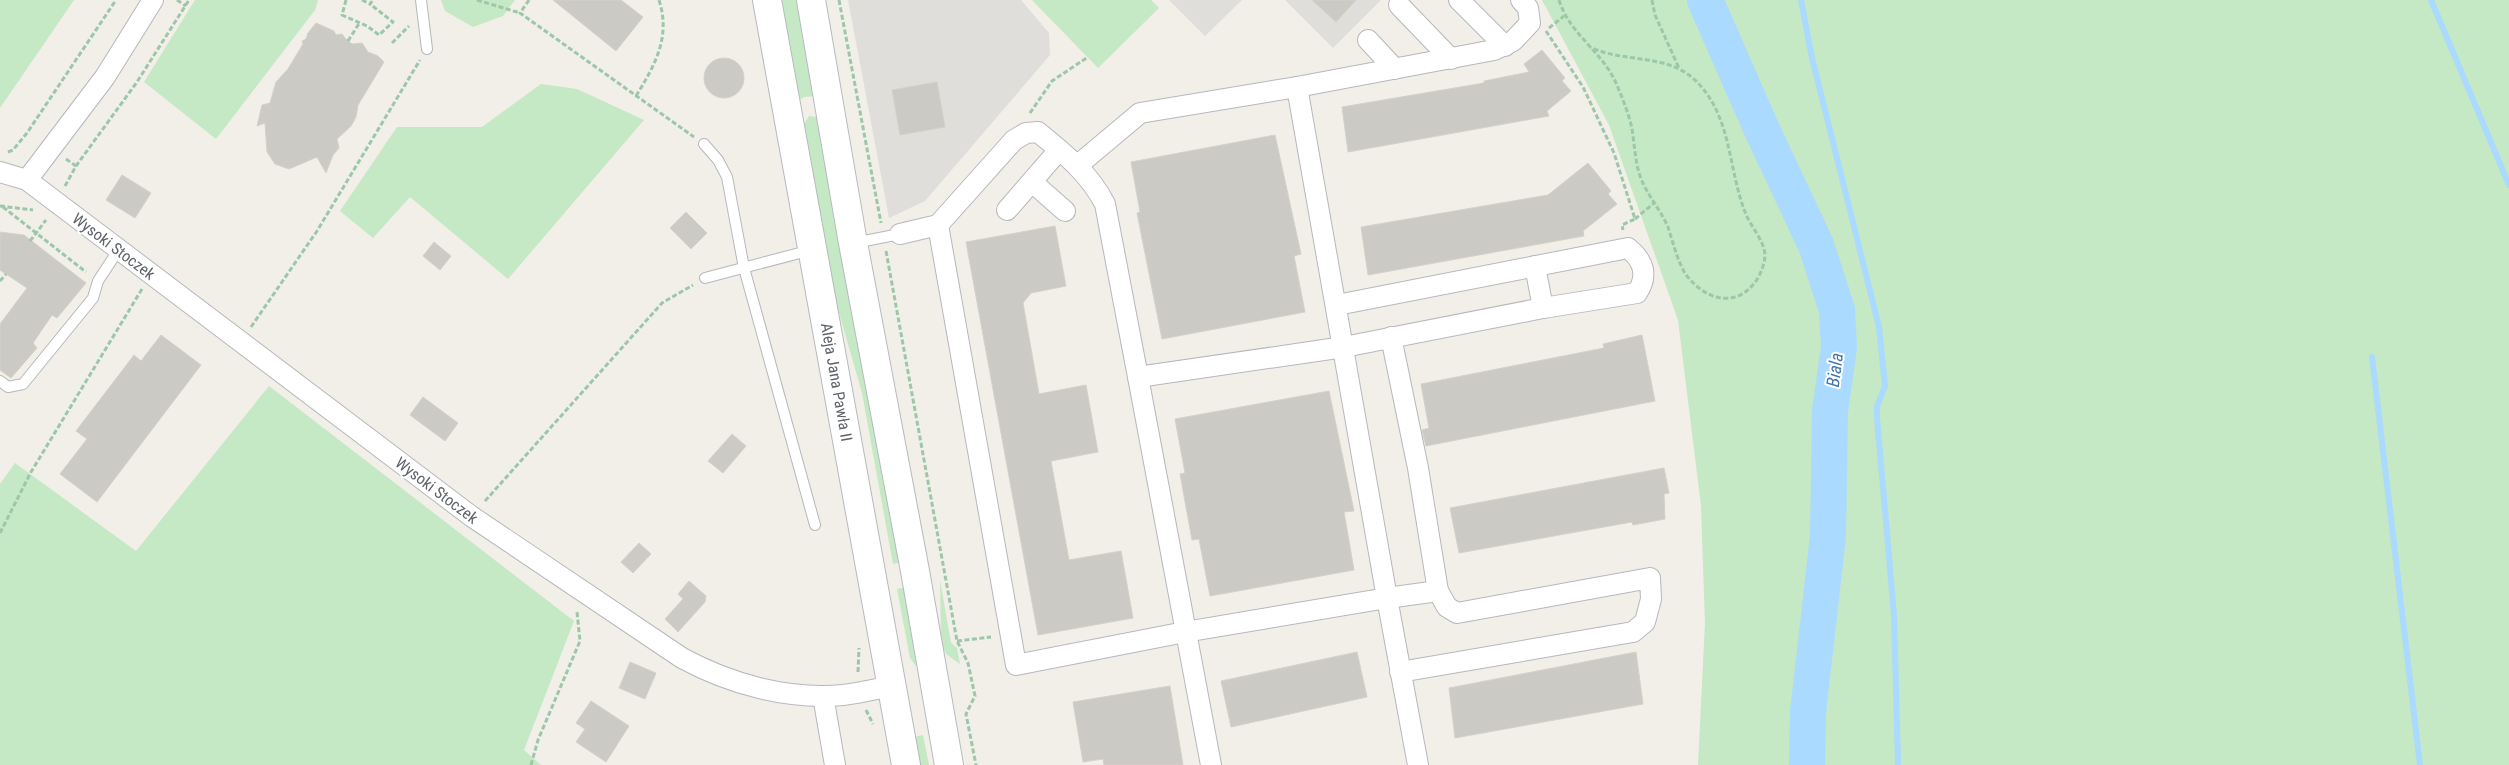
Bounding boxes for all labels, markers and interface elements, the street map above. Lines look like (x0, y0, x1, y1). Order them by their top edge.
street label: Wysoki Stoczek (69, 209, 159, 284)
street label: Aleja Jana Pawła II (817, 321, 856, 443)
water label: Biala (1822, 352, 1847, 388)
street label: Wysoki Stoczek (392, 453, 482, 528)

